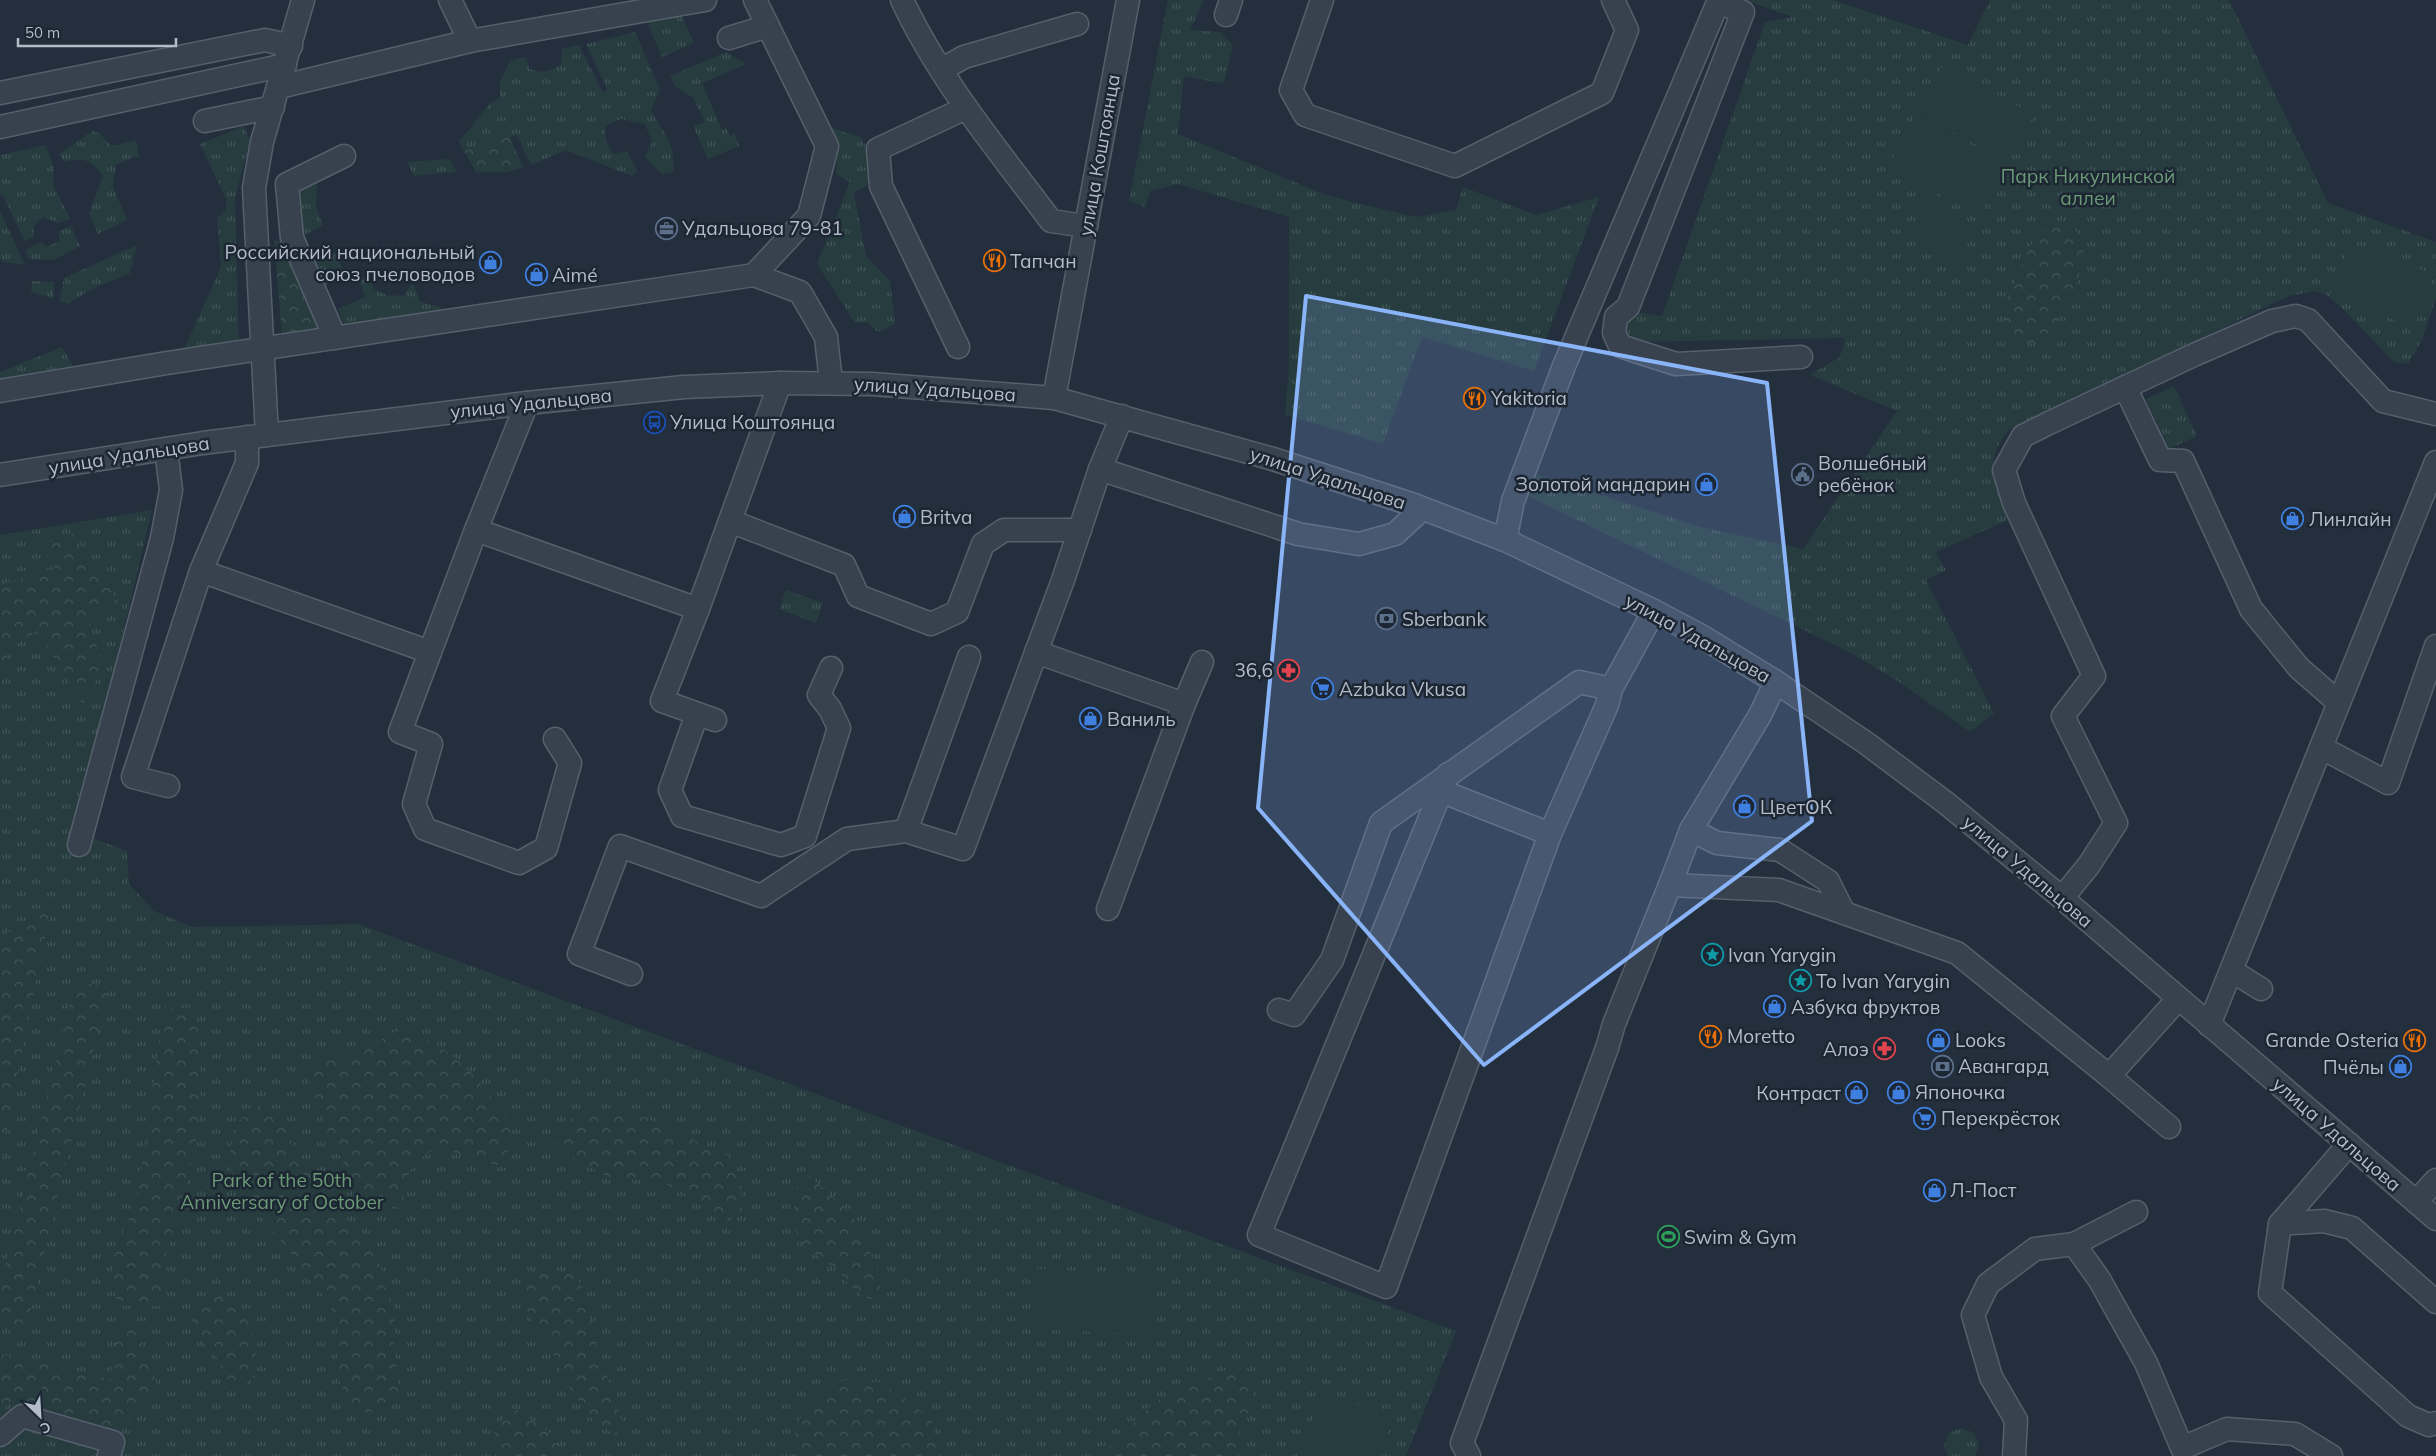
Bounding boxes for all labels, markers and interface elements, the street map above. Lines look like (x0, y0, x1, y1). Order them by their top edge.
scale bar (18, 15, 175, 47)
text: 50 m (25, 23, 60, 42)
street label: улица Коштоянца (1073, 72, 1125, 238)
park label: Парк Никулинской аллеи (2001, 164, 2175, 210)
office icon: Удальцова 79-81 (654, 216, 678, 240)
place label: Удальцова 79-81 (681, 216, 843, 240)
place label: Российский национальный союз пчеловодов (224, 240, 475, 286)
restaurant icon: Тапчан (982, 249, 1006, 273)
place label: Тапчан (1010, 249, 1077, 273)
shop icon: Российский национальный союз пчеловодов (479, 251, 503, 275)
shop icon: Aimé (524, 263, 548, 287)
place label: Aimé (552, 263, 598, 287)
street label: улица Удальцова (853, 371, 1017, 407)
street label: улица Удальцова (449, 383, 613, 423)
restaurant icon: Yakitoria (1463, 386, 1487, 410)
place label: Yakitoria (1490, 386, 1567, 410)
bus stop icon: Улица Коштоянца (642, 410, 666, 434)
place label: Улица Коштоянца (669, 410, 835, 434)
street label: улица Удальцова (47, 430, 211, 480)
street label: улица Удальцова (1247, 441, 1409, 515)
place label: Волшебный ребёнок (1818, 451, 1927, 497)
public building icon: Волшебный ребёнок (1790, 462, 1814, 486)
place label: Золотой мандарин (1516, 472, 1690, 496)
shop icon: Золотой мандарин (1694, 472, 1718, 496)
shop icon: Britva (892, 505, 916, 529)
place label: Britva (920, 505, 972, 529)
shop icon: Линлайн (2281, 507, 2305, 531)
place label: Линлайн (2309, 507, 2392, 531)
street label: улица Удальцова (1621, 588, 1775, 688)
bank icon: Sberbank (1374, 607, 1398, 631)
place label: Sberbank (1402, 607, 1486, 631)
place label: 36,6 (1234, 658, 1273, 682)
pharmacy icon: 36,6 (1277, 658, 1301, 682)
supermarket icon: Azbuka Vkusa (1311, 677, 1335, 701)
place label: Azbuka Vkusa (1339, 677, 1466, 701)
shop icon: Ваниль (1079, 707, 1103, 731)
place label: Ваниль (1107, 707, 1176, 731)
shop icon: ЦветОК (1732, 795, 1756, 819)
place label: ЦветОК (1760, 795, 1833, 819)
street label: улица Удальцова (1958, 810, 2098, 932)
place icon: Ivan Yarygin (1700, 943, 1724, 967)
place label: Ivan Yarygin (1728, 943, 1836, 967)
place icon: To Ivan Yarygin (1788, 969, 1812, 993)
place label: To Ivan Yarygin (1816, 969, 1950, 993)
shop icon: Азбука фруктов (1763, 995, 1787, 1019)
place label: Азбука фруктов (1791, 995, 1940, 1019)
restaurant icon: Moretto (1699, 1024, 1723, 1048)
place label: Moretto (1727, 1024, 1795, 1048)
shop icon: Looks (1927, 1028, 1951, 1052)
place label: Looks (1955, 1028, 2006, 1052)
place label: Grande Osteria (2265, 1028, 2399, 1052)
restaurant icon: Grande Osteria (2403, 1028, 2427, 1052)
place label: Алоэ (1823, 1037, 1869, 1061)
pharmacy icon: Алоэ (1873, 1037, 1897, 1061)
bank icon: Авангард (1930, 1054, 1954, 1078)
place label: Авангард (1958, 1054, 2049, 1078)
place label: Пчёлы (2323, 1055, 2384, 1079)
shop icon: Пчёлы (2388, 1055, 2412, 1079)
street label: улица Удальцова (2268, 1072, 2406, 1196)
shop icon: Японочка (1887, 1080, 1911, 1104)
place label: Японочка (1915, 1080, 2005, 1104)
place label: Контраст (1756, 1081, 1841, 1105)
shop icon: Контраст (1845, 1081, 1869, 1105)
supermarket icon: Перекрёсток (1913, 1106, 1937, 1130)
place label: Перекрёсток (1941, 1106, 2061, 1130)
park label: Park of the 50th Anniversary of October (180, 1168, 384, 1214)
shop icon: Л-Пост (1922, 1178, 1946, 1202)
place label: Л-Пост (1950, 1178, 2017, 1202)
sports icon: Swim & Gym (1656, 1225, 1680, 1249)
place label: Swim & Gym (1684, 1225, 1797, 1249)
north arrow (15, 1391, 65, 1441)
text: С (37, 1418, 54, 1438)

